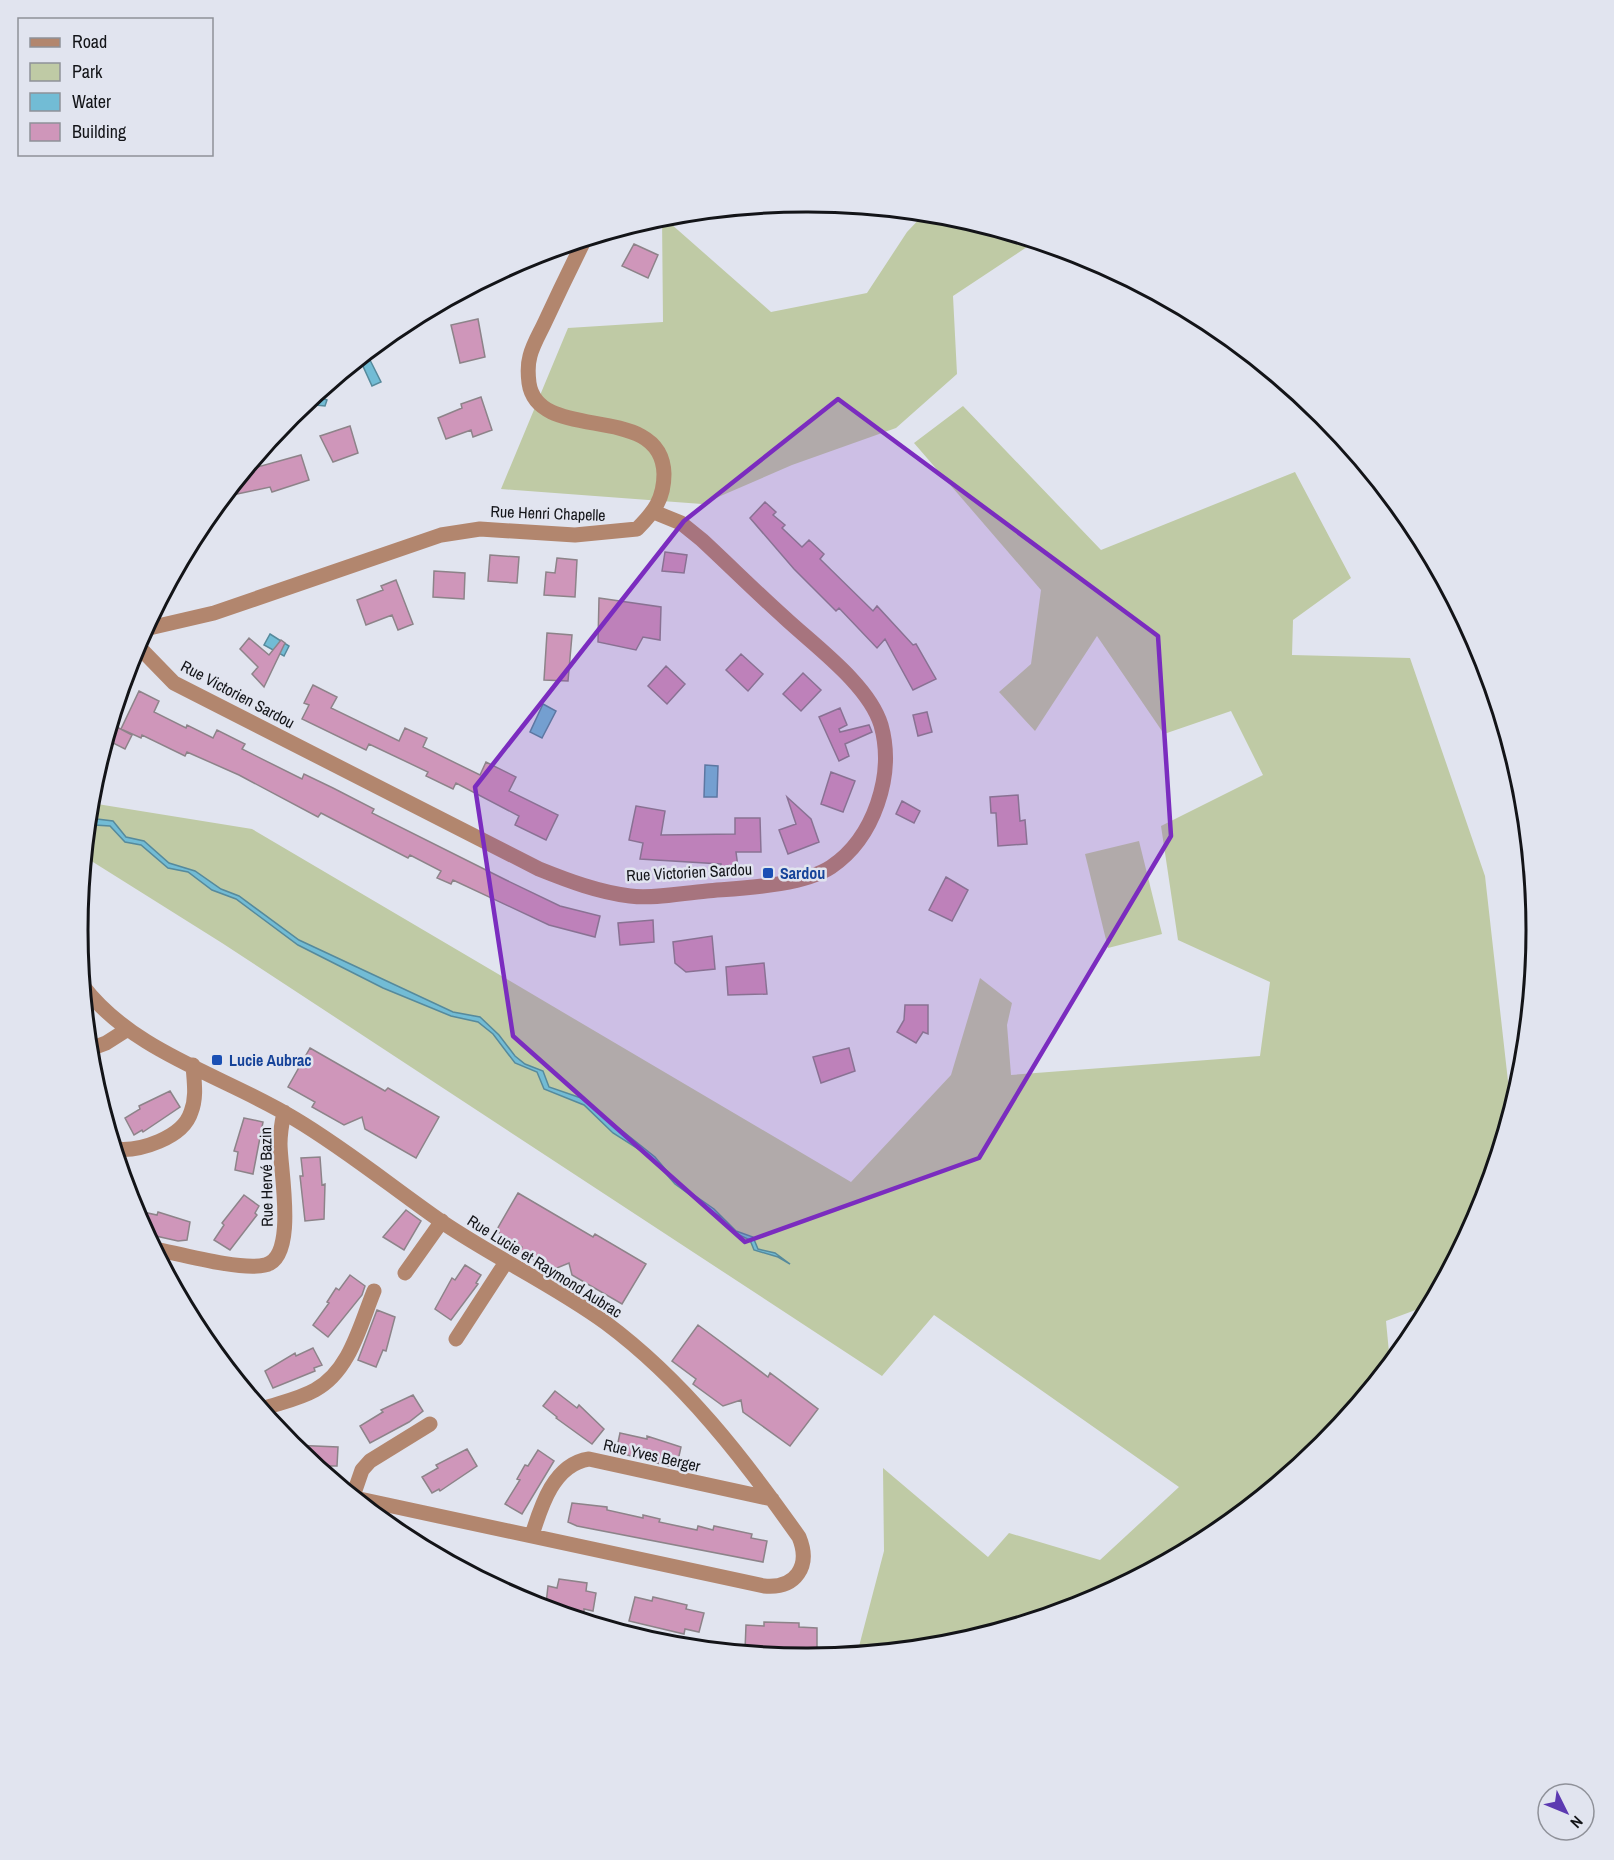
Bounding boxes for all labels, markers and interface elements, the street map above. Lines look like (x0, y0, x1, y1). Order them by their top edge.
legend (18, 18, 213, 156)
text: Road (72, 29, 107, 54)
text: Park (72, 59, 103, 84)
text: Water (72, 89, 111, 114)
text: Building (72, 119, 127, 144)
street label: Rue Henri Chapelle (490, 500, 606, 526)
street label: Rue Victorien Sardou (177, 655, 299, 733)
street label: Rue Victorien Sardou (626, 858, 752, 886)
place label: Sardou (780, 862, 825, 884)
marker: Sardou (761, 866, 775, 880)
place label: Lucie Aubrac (229, 1049, 312, 1071)
marker: Lucie Aubrac (210, 1053, 224, 1067)
street label: Rue Hervé Bazin (254, 1127, 278, 1227)
street label: Rue Lucie et Raymond Aubrac (463, 1209, 627, 1323)
street label: Rue Yves Berger (601, 1433, 703, 1477)
north arrow (1536, 1782, 1596, 1842)
text: N (1566, 1811, 1588, 1833)

